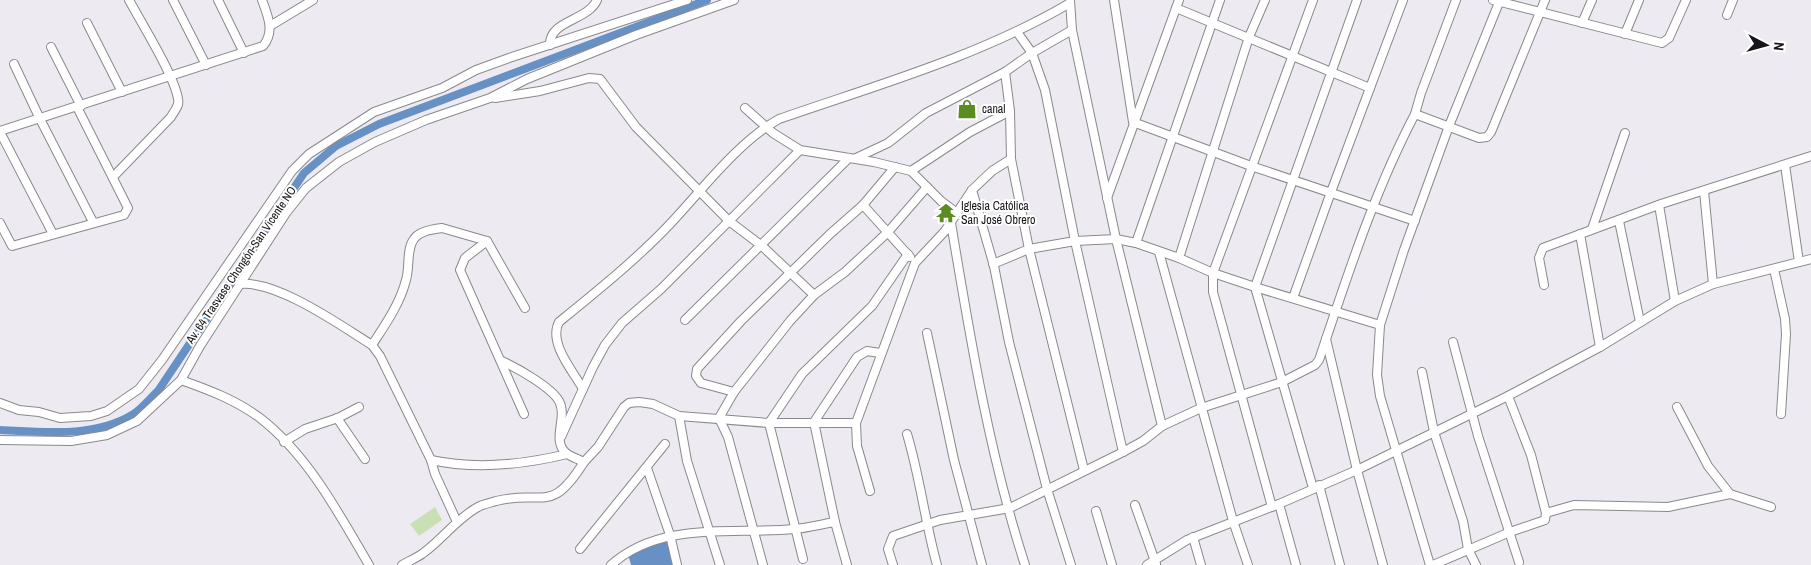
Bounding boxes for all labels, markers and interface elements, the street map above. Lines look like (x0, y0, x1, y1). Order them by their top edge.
north arrow (1741, 20, 1791, 70)
text: N (1770, 41, 1788, 51)
shop icon: canal (956, 98, 978, 120)
place label: canal (982, 101, 1006, 117)
street label: Av. 64 Trasvase Chongón-San Vicente NO (182, 183, 300, 348)
place label: Iglesia Católica San José Obrero (961, 198, 1035, 228)
temple icon: Iglesia Católica San José Obrero (935, 202, 957, 224)

